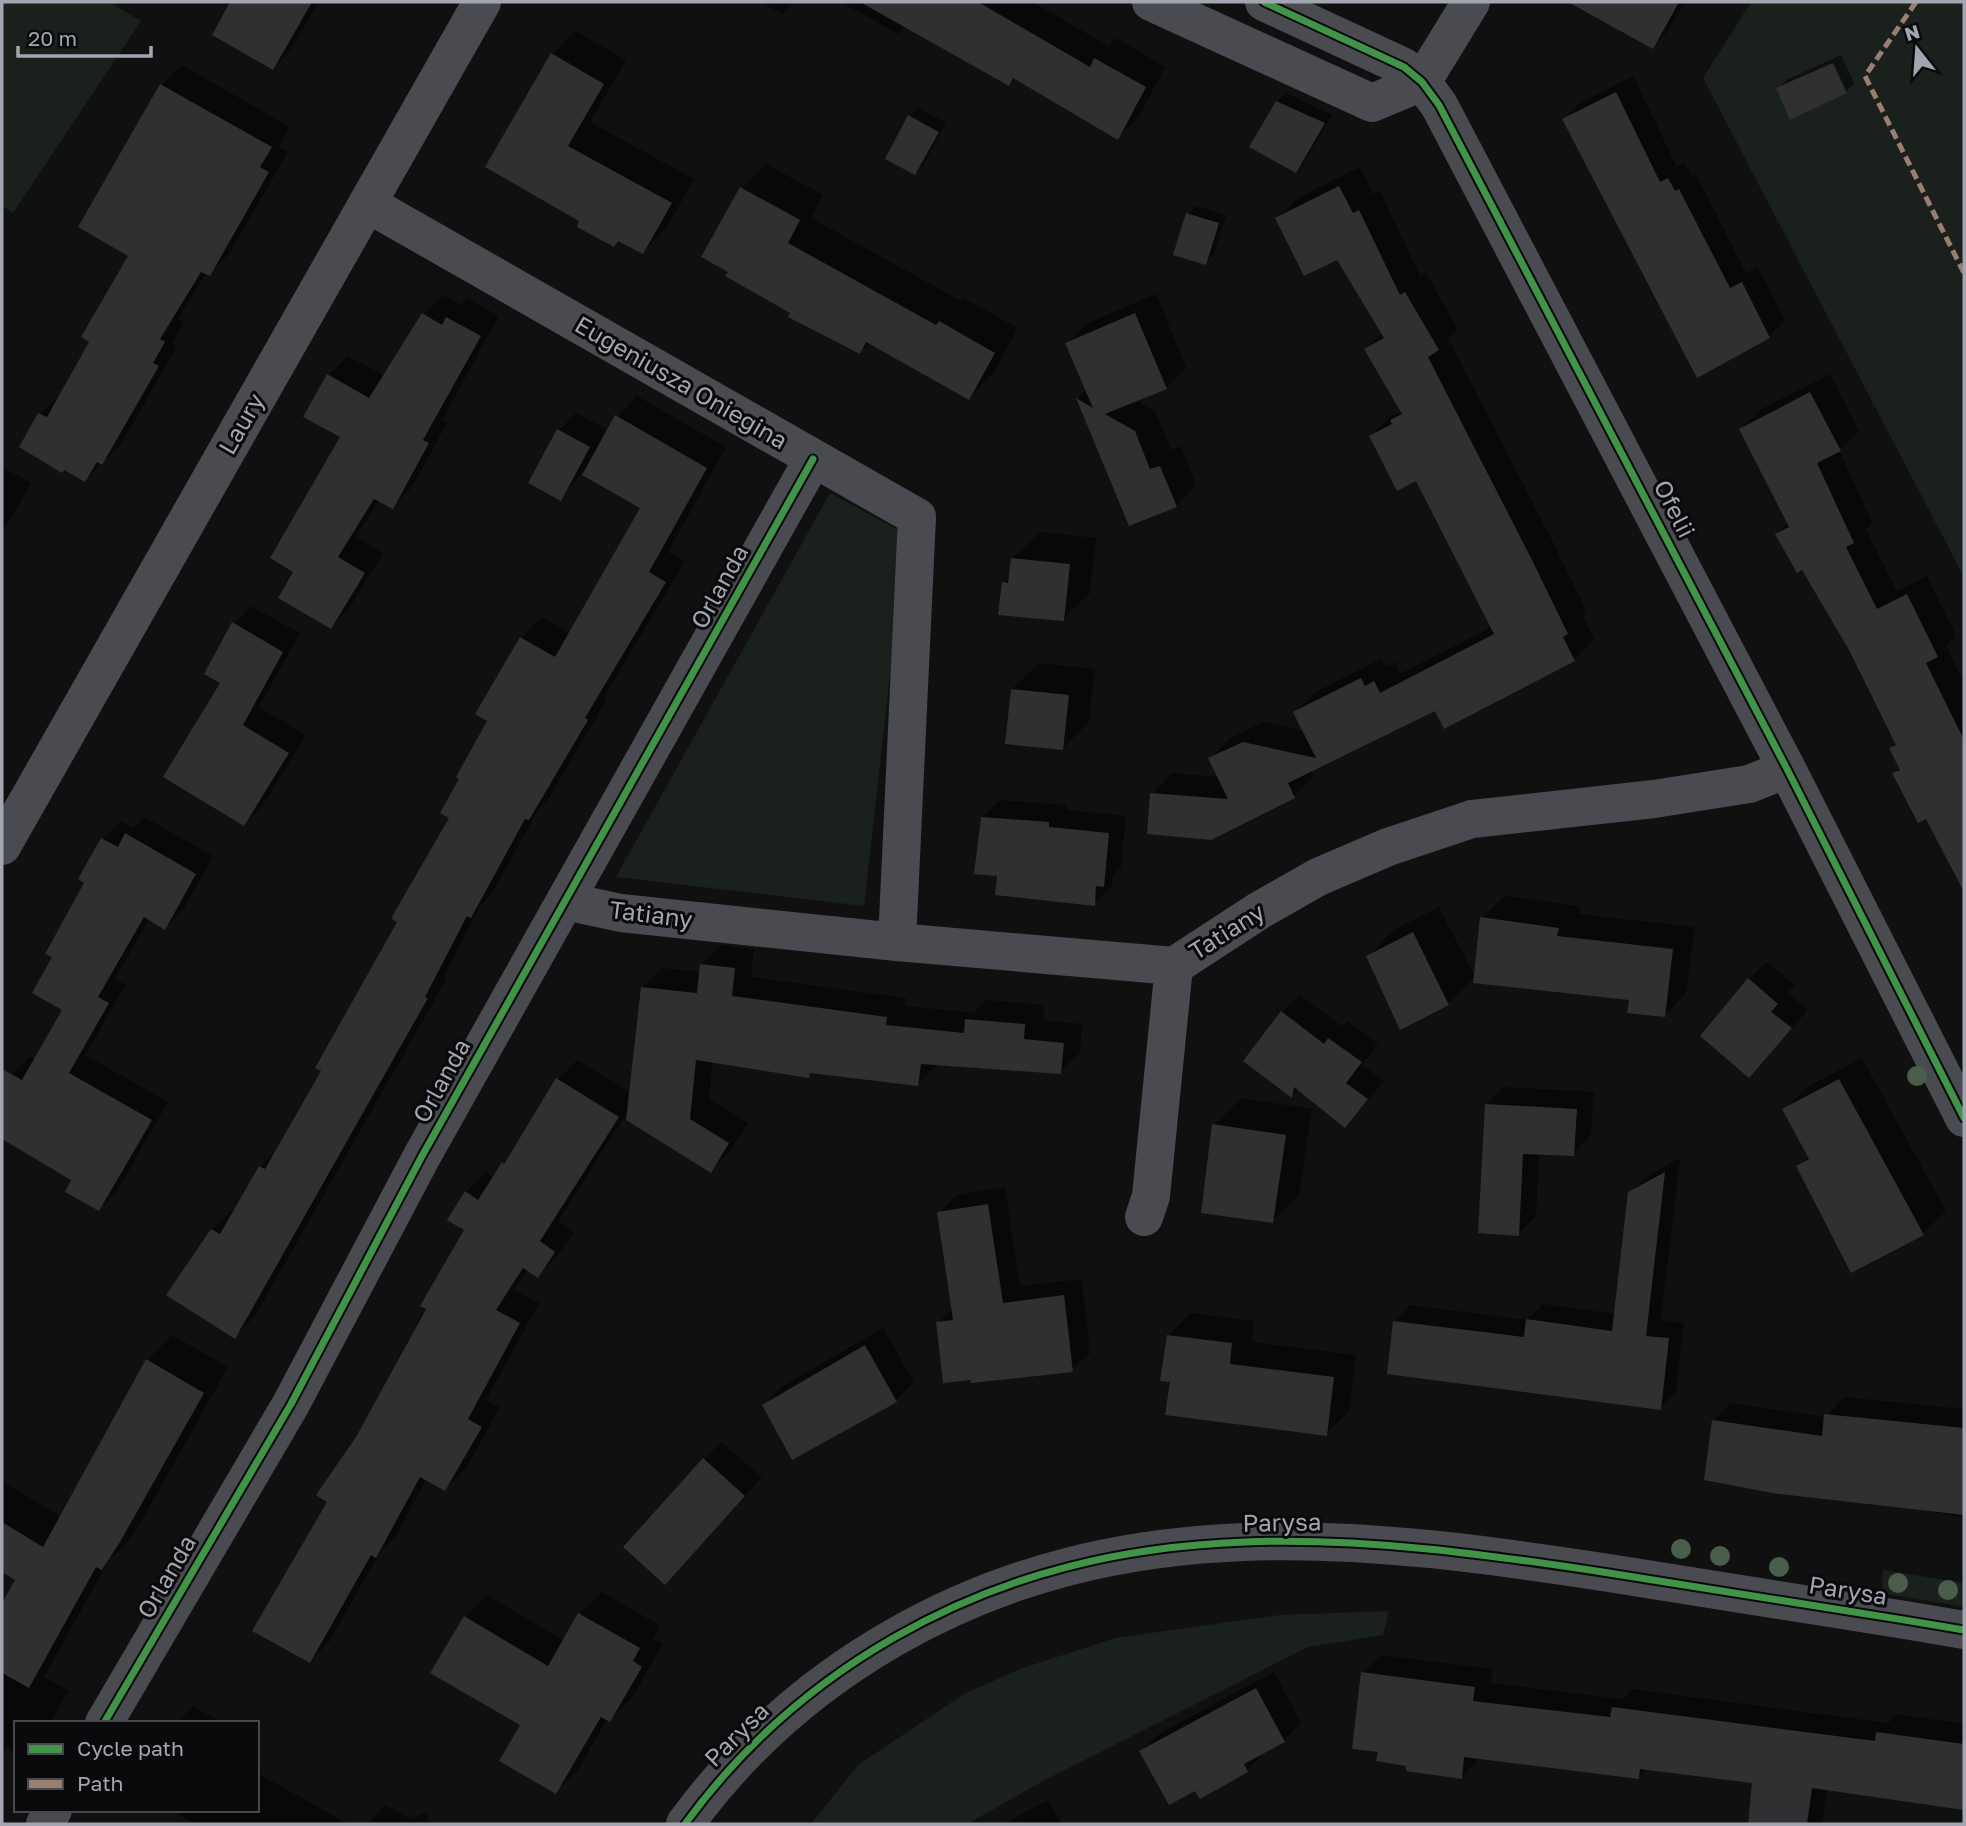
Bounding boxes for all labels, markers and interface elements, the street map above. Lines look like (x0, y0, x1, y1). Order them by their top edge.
scale bar (18, 14, 150, 58)
north arrow (1882, 14, 1952, 84)
text: N (1902, 19, 1922, 45)
text: 20 m (28, 25, 77, 51)
street label: Eugeniusza Oniegina (570, 309, 793, 454)
street label: Laury (212, 388, 270, 459)
street label: Ofelii (1649, 475, 1702, 542)
street label: Orlanda (684, 539, 754, 633)
street label: Tatiany (608, 894, 694, 933)
street label: Tatiany (1183, 896, 1269, 965)
street label: Orlanda (406, 1033, 476, 1127)
street label: Parysa (1242, 1506, 1322, 1537)
street label: Orlanda (130, 1529, 201, 1623)
street label: Parysa (1807, 1569, 1889, 1610)
street label: Parysa (698, 1696, 774, 1772)
legend (14, 1721, 259, 1812)
text: Cycle path (77, 1735, 184, 1761)
text: Path (77, 1770, 124, 1796)

